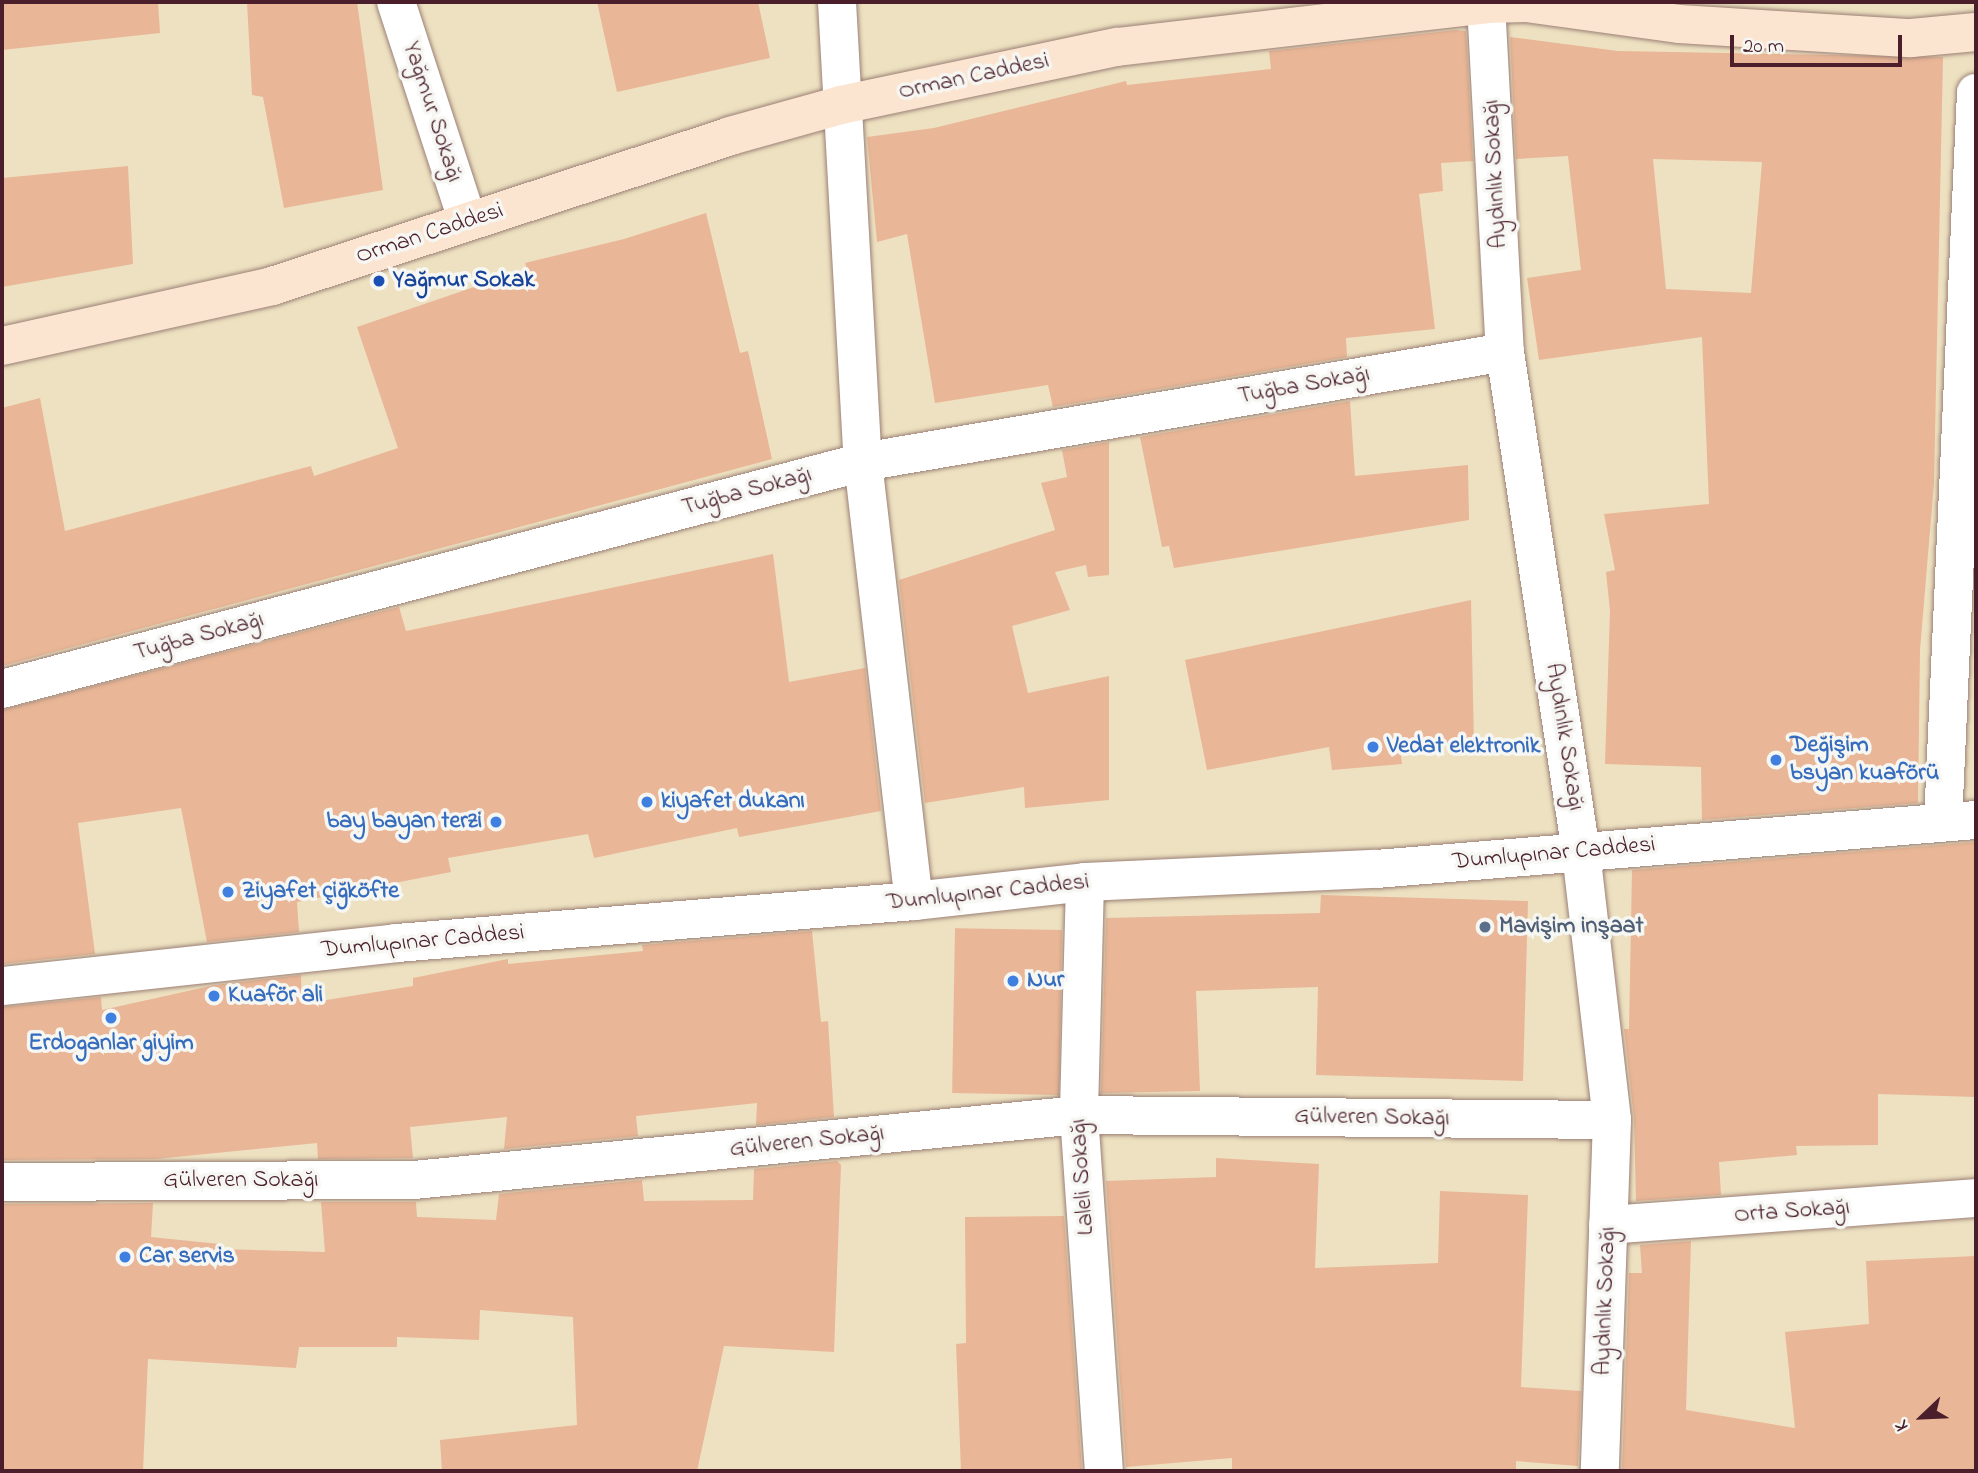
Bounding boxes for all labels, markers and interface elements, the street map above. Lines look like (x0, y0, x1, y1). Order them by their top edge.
scale bar (1733, 21, 1904, 65)
text: 20 m (1743, 32, 1784, 62)
street label: Yağmur Sokağı (396, 38, 468, 186)
street label: Orman Caddesi (896, 47, 1052, 107)
street label: Aydınlık Sokağı (1478, 99, 1514, 249)
street label: Orman Caddesi (353, 197, 507, 271)
place label: Yağmur Sokak (393, 267, 535, 295)
marker: Yağmur Sokak (371, 273, 387, 289)
street label: Tuğba Sokağı (1236, 360, 1372, 412)
street label: Tuğba Sokağı (679, 461, 815, 523)
street label: Tuğba Sokağı (131, 606, 267, 668)
street label: Aydınlık Sokağı (1538, 661, 1590, 813)
place label: Değişim bsyan kuaförü (1790, 732, 1939, 788)
place label: Vedat elektronik (1387, 733, 1540, 761)
marker: Vedat elektronik (1365, 739, 1381, 755)
marker: Değişim bsyan kuaförü (1768, 752, 1784, 768)
place label: kiyafet dukanı (661, 788, 805, 816)
marker: kiyafet dukanı (639, 794, 655, 810)
place label: bay bayan terzi (327, 808, 482, 836)
marker: bay bayan terzi (488, 814, 504, 830)
street label: Dumlupınar Caddesi (1451, 831, 1657, 877)
street label: Dumlupınar Caddesi (885, 868, 1091, 918)
place label: Ziyafet çiğköfte (242, 878, 399, 906)
marker: Ziyafet çiğköfte (220, 884, 236, 900)
place label: Mavişim inşaat (1499, 913, 1644, 941)
street label: Dumlupınar Caddesi (320, 919, 526, 965)
marker: Mavişim inşaat (1477, 919, 1493, 935)
place label: Nur (1027, 967, 1064, 995)
marker: Nur (1005, 973, 1021, 989)
place label: Kuaför ali (228, 982, 323, 1010)
marker: Kuaför ali (206, 988, 222, 1004)
marker: Erdoganlar giyim (103, 1010, 119, 1026)
place label: Erdoganlar giyim (28, 1030, 194, 1058)
street label: Gülveren Sokağı (1294, 1102, 1450, 1134)
street label: Laleli Sokağı (1065, 1118, 1101, 1236)
street label: Gülveren Sokağı (728, 1120, 886, 1164)
street label: Gülveren Sokağı (163, 1167, 319, 1195)
street label: Orta Sokağı (1733, 1194, 1851, 1230)
street label: Aydınlık Sokağı (1589, 1226, 1623, 1376)
place label: Car servis (139, 1243, 235, 1271)
marker: Car servis (117, 1249, 133, 1265)
north arrow (1887, 1382, 1957, 1452)
text: K (1888, 1416, 1916, 1435)

